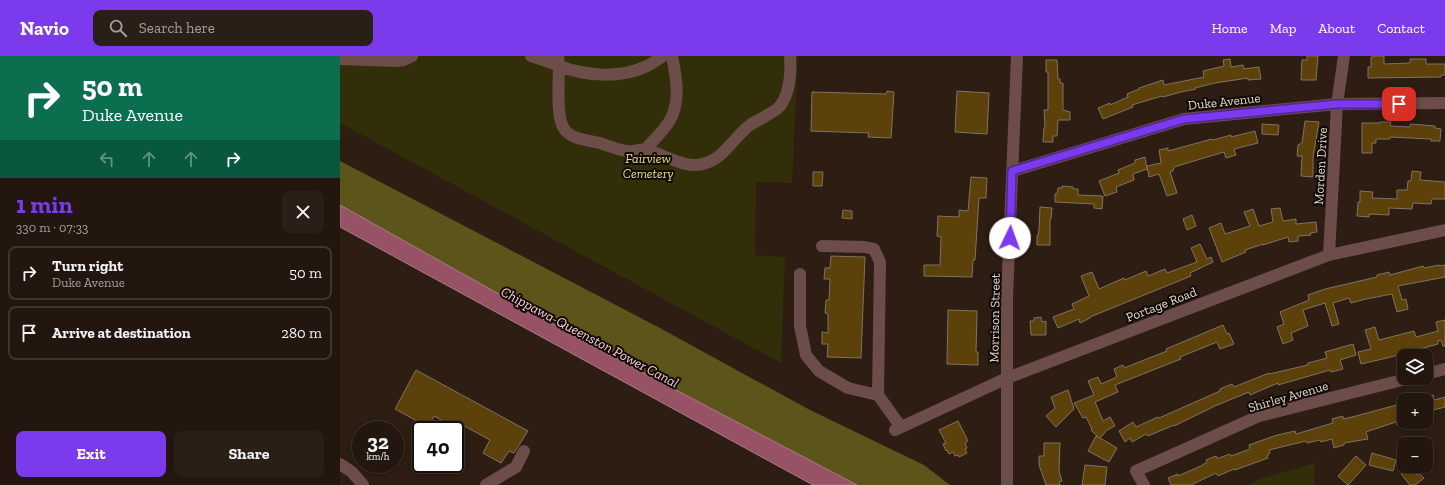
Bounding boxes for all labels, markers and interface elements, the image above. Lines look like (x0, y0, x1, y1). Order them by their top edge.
search box (93, 10, 373, 46)
text: Navio (20, 17, 69, 40)
icon: search (107, 17, 129, 39)
text: Search here (139, 19, 215, 37)
text: Home (1212, 20, 1248, 37)
text: Map (1270, 20, 1296, 37)
text: About (1318, 20, 1355, 37)
text: Contact (1377, 20, 1425, 37)
text: 50 m (82, 70, 143, 103)
icon: right (16, 72, 68, 124)
pin (1382, 87, 1416, 121)
street label: Duke Avenue (1187, 90, 1261, 113)
icon: arrive (1388, 93, 1410, 115)
text: Duke Avenue (82, 104, 183, 126)
street label: Morden Drive (1311, 127, 1330, 205)
icon: left (96, 148, 118, 170)
icon: ahead (138, 148, 160, 170)
icon: ahead (180, 148, 202, 170)
icon: right (222, 148, 244, 170)
park label: Fairview Cemetery (623, 151, 673, 181)
text: 1 min (16, 190, 73, 219)
button: close (282, 191, 324, 233)
position arrow (989, 217, 1031, 259)
text: 330 m · 07:33 (16, 220, 88, 235)
text: Turn right (52, 257, 123, 275)
icon: right (18, 262, 40, 284)
text: 50 m (289, 264, 322, 282)
street label: Morrison Street (986, 273, 1003, 363)
text: Duke Avenue (52, 275, 125, 290)
water label: Chippawa-Queenston Power Canal (498, 283, 682, 392)
street label: Portage Road (1124, 284, 1199, 325)
icon: arrive (18, 322, 40, 344)
text: Arrive at destination (52, 324, 191, 342)
text: 280 m (281, 324, 322, 342)
map controls (1397, 349, 1433, 473)
button: layers (1397, 349, 1433, 385)
street label: Shirley Avenue (1246, 378, 1330, 415)
button: + (1397, 393, 1433, 429)
speed limit sign: 40 (412, 421, 464, 473)
text: 32 (367, 430, 389, 454)
button: Exit (16, 431, 166, 477)
button: Share (174, 431, 324, 477)
button: − (1397, 437, 1433, 473)
text: km/h (367, 451, 389, 463)

